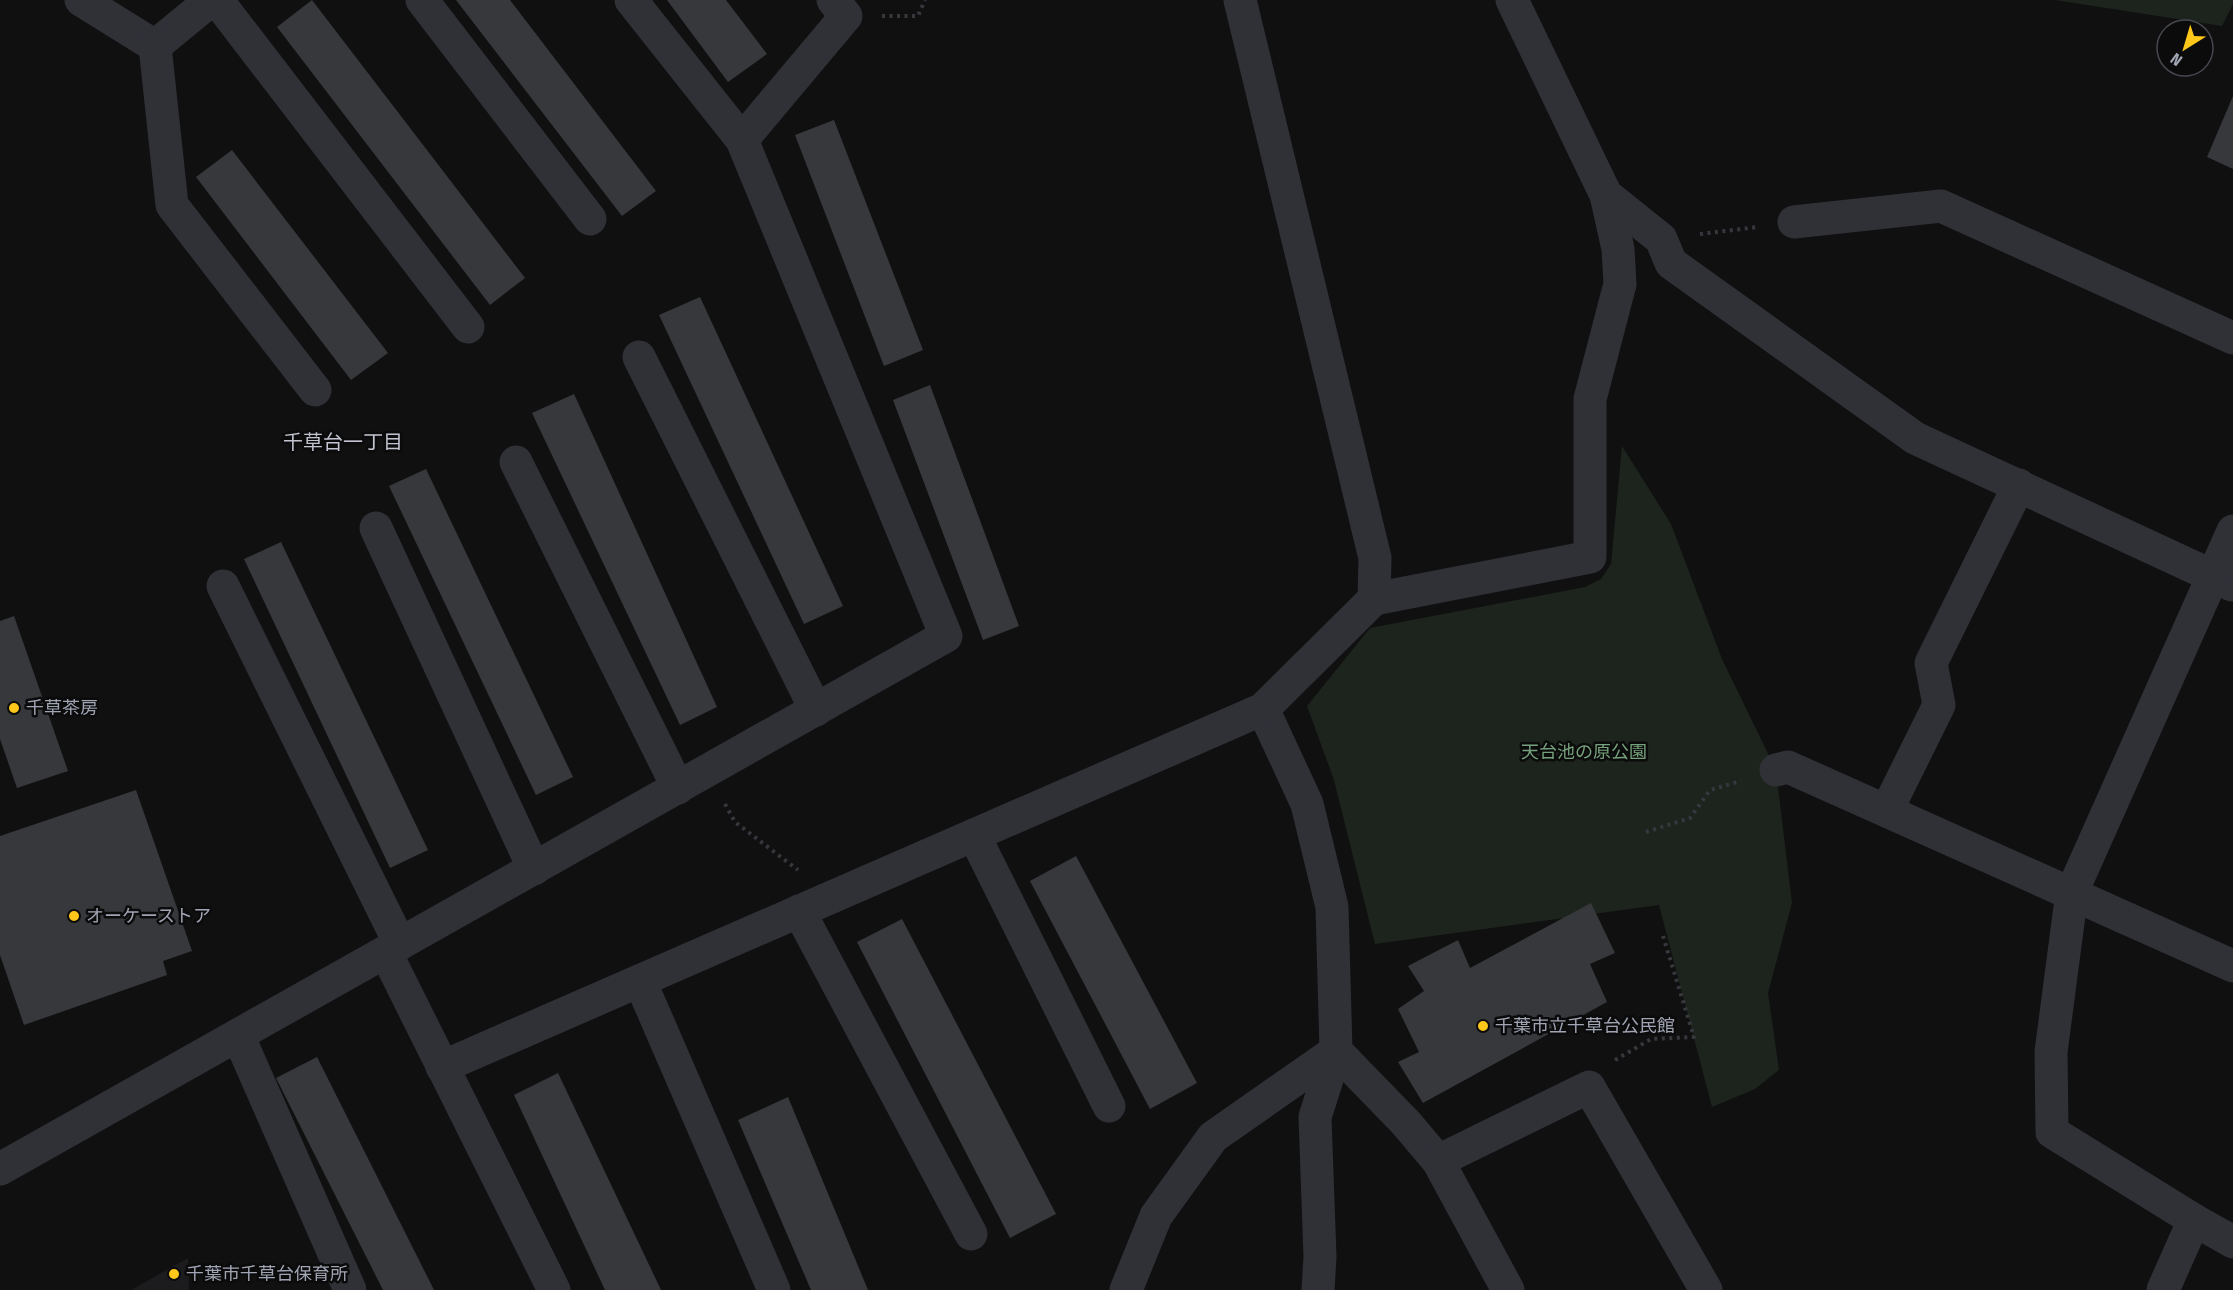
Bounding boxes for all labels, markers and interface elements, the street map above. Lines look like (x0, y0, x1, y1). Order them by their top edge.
north arrow (2155, 18, 2215, 78)
text: N (2167, 49, 2186, 70)
district label: 千草台一丁目 (283, 430, 403, 454)
place label: 千草茶房 (26, 697, 98, 719)
marker: 千草茶房 (7, 701, 21, 715)
park label: 天台池の原公園 (1521, 741, 1647, 763)
place label: オーケーストア (86, 905, 211, 927)
marker: オーケーストア (67, 909, 81, 923)
place label: 千葉市立千草台公民館 (1495, 1015, 1675, 1037)
marker: 千葉市立千草台公民館 (1476, 1019, 1490, 1033)
place label: 千葉市千草台保育所 (186, 1263, 348, 1285)
marker: 千葉市千草台保育所 (167, 1267, 181, 1281)

